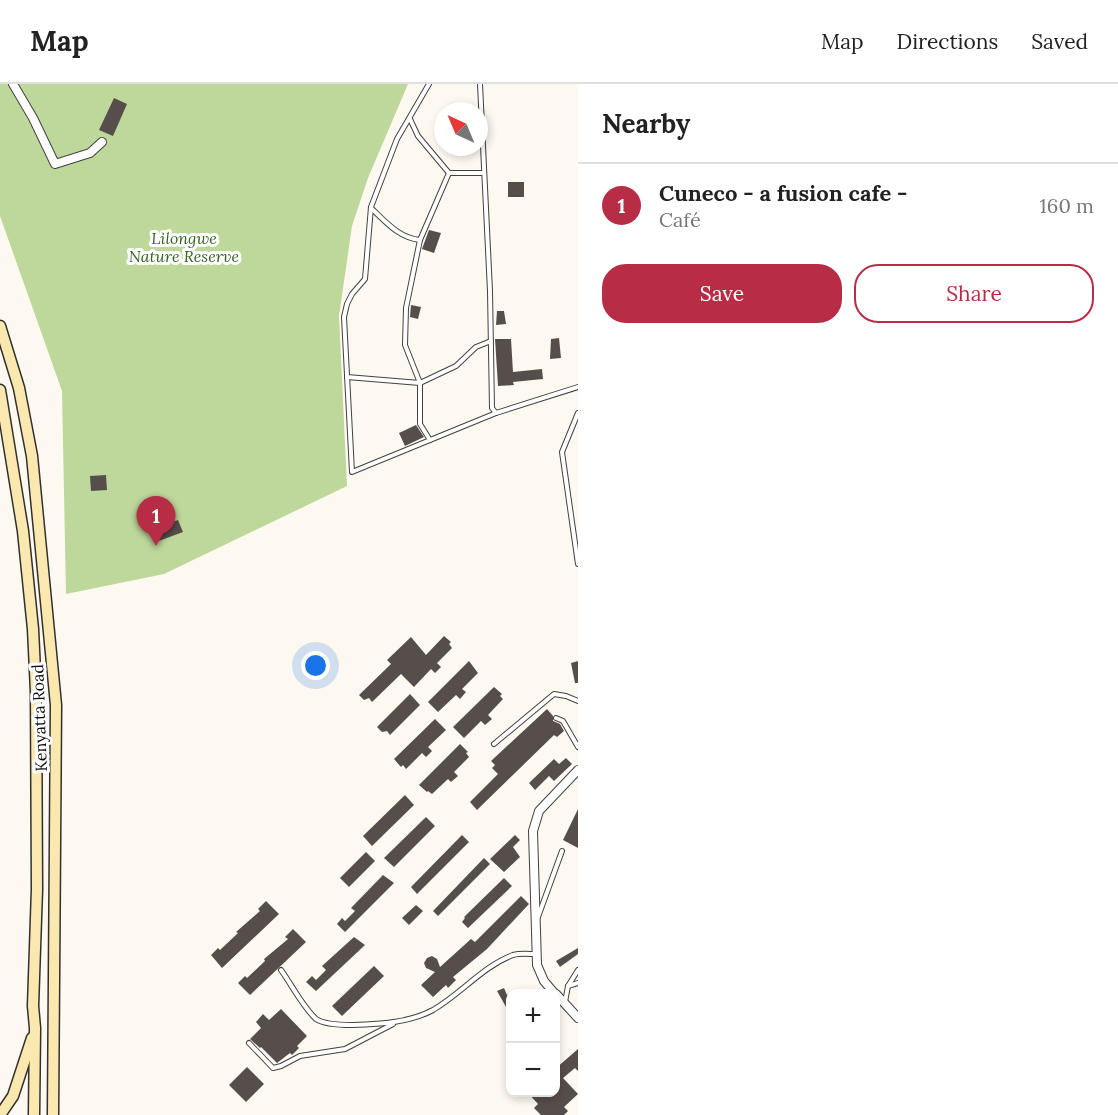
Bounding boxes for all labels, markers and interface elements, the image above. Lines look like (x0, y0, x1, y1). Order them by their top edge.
text: Map (30, 23, 89, 59)
text: Map (821, 28, 864, 55)
text: Directions (897, 28, 998, 55)
text: Saved (1031, 28, 1088, 55)
north arrow (434, 102, 488, 156)
text: Nearby (602, 107, 690, 140)
text: Cuneco - a fusion cafe - (659, 179, 907, 207)
text: 1 (617, 193, 626, 218)
text: 160 m (1040, 193, 1094, 218)
text: Café (659, 207, 701, 232)
park label: Lilongwe Nature Reserve (129, 228, 240, 266)
button: Save (602, 264, 842, 323)
button: Share (854, 264, 1094, 323)
pin: 1 (136, 496, 176, 546)
your location (301, 651, 330, 680)
street label: Kenyatta Road (27, 663, 51, 772)
map controls (506, 989, 560, 1097)
button: + (506, 989, 560, 1043)
button: − (506, 1043, 560, 1097)

